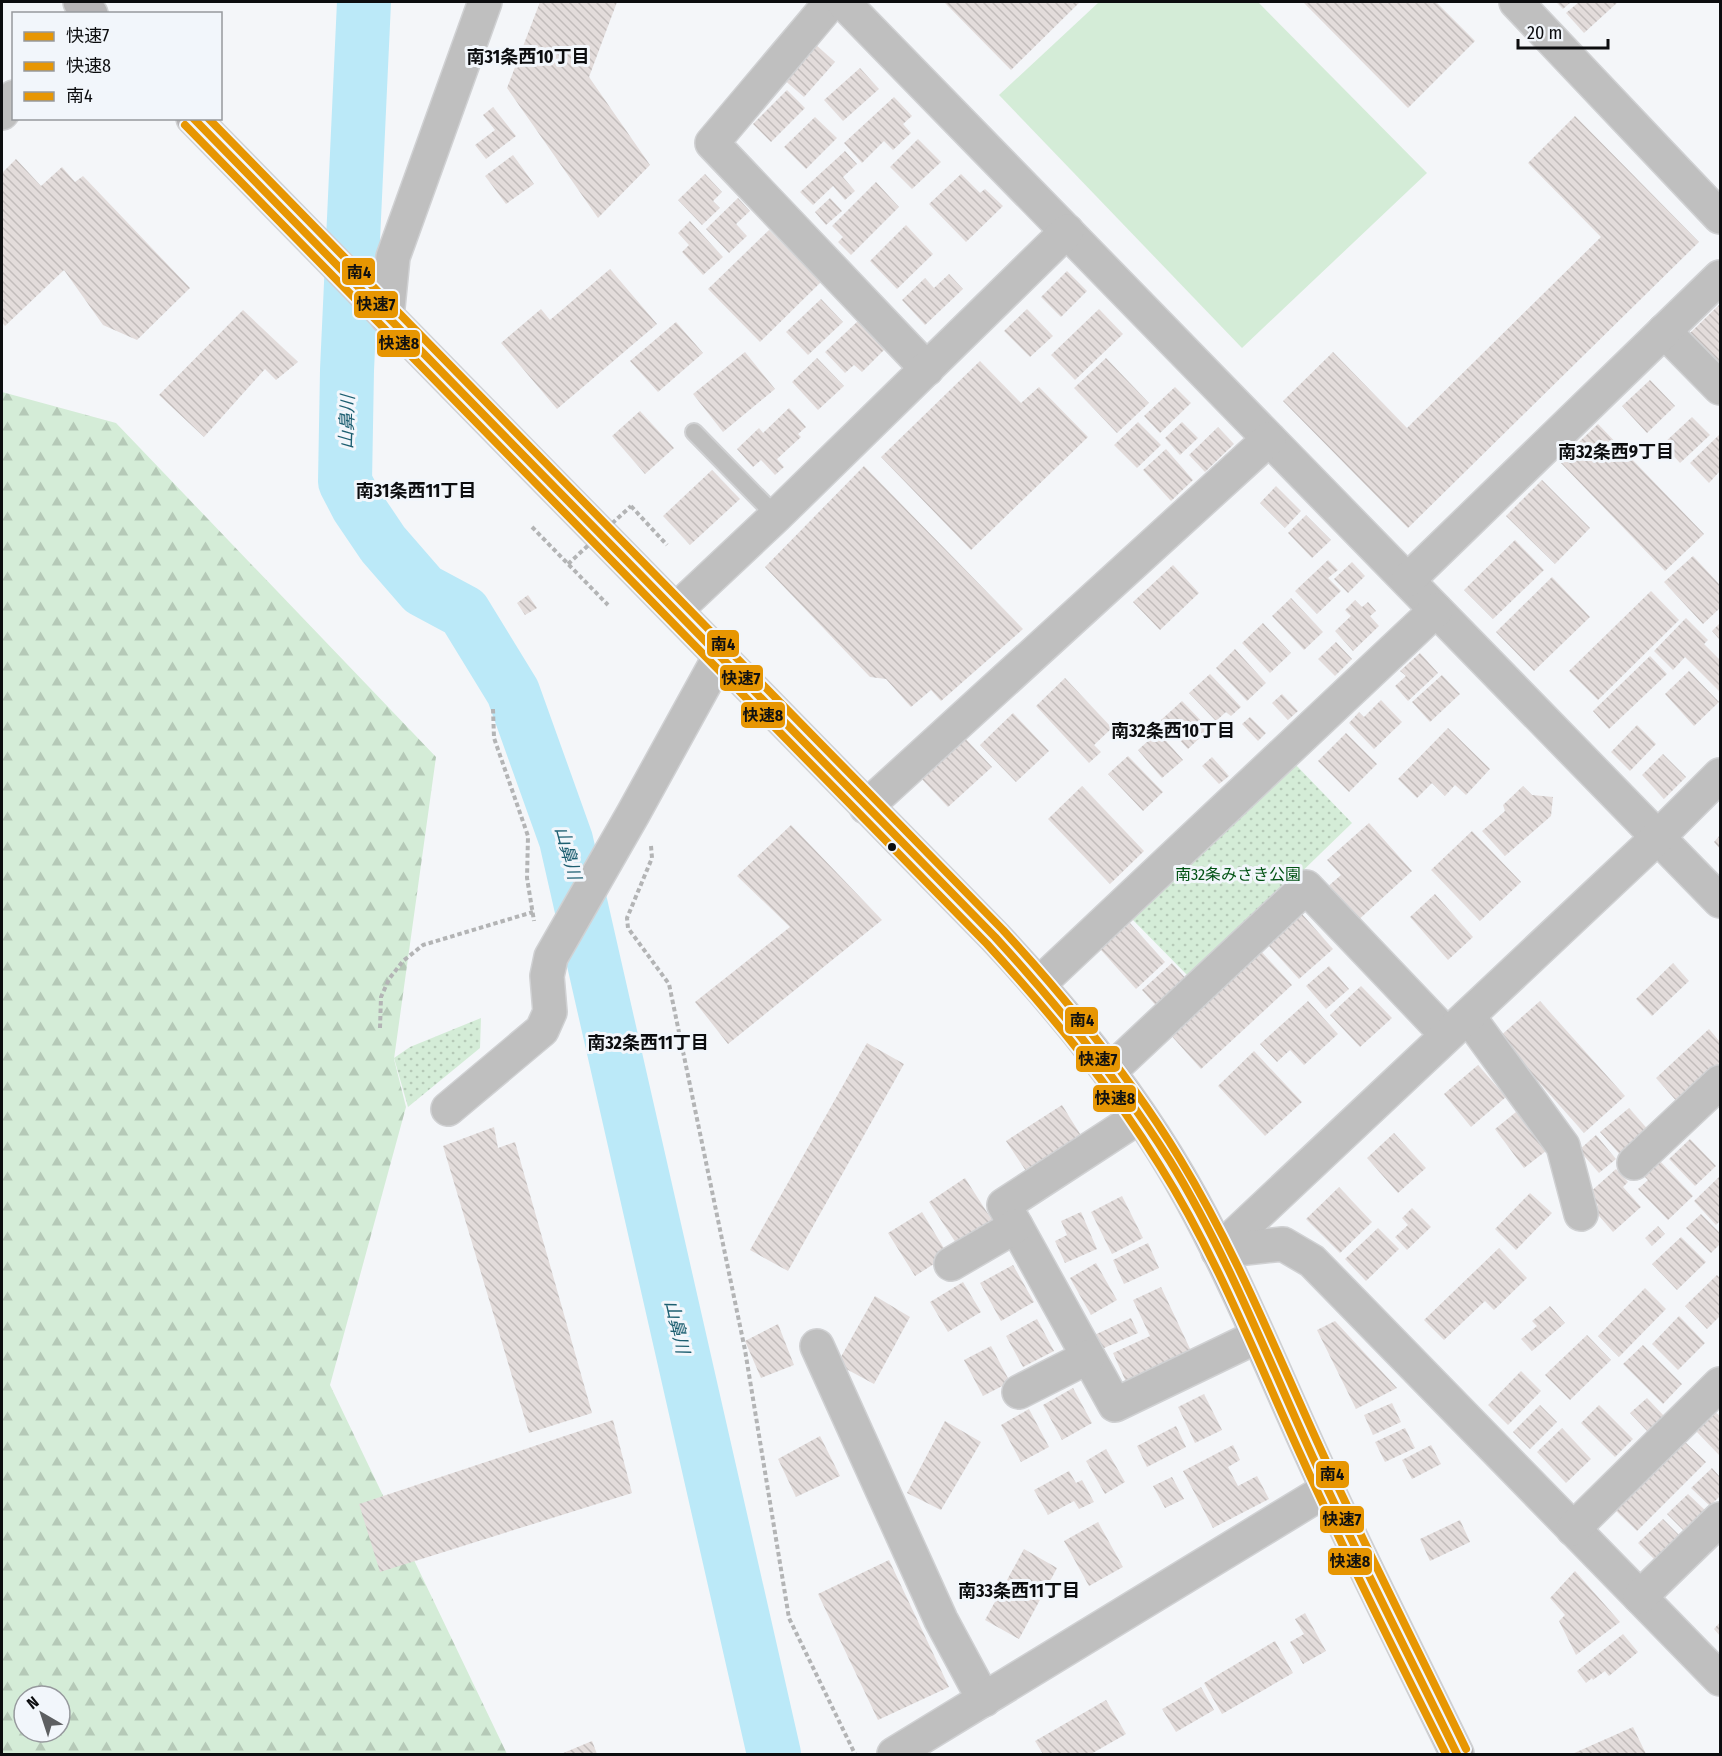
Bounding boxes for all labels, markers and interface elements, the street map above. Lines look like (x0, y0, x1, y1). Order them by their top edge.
legend (12, 12, 222, 120)
scale bar (1518, 12, 1608, 50)
text: 20 m (1527, 22, 1562, 44)
text: 快速7 (66, 25, 109, 47)
district label: 南31条西10丁目 (466, 46, 590, 68)
text: 快速8 (66, 55, 111, 77)
text: 南4 (66, 85, 93, 107)
line badge: 南4 (341, 257, 376, 286)
text: 南4 (347, 263, 371, 282)
line badge: 快速7 (353, 290, 399, 319)
text: 快速7 (357, 295, 396, 314)
line badge: 快速8 (376, 329, 421, 358)
text: 快速8 (379, 334, 420, 353)
water label: 山鼻川 (335, 393, 359, 449)
district label: 南32条西9丁目 (1558, 441, 1674, 463)
district label: 南31条西11丁目 (356, 480, 476, 502)
line badge: 南4 (706, 629, 740, 658)
text: 南4 (711, 635, 735, 654)
line badge: 快速7 (719, 664, 764, 692)
text: 快速7 (722, 669, 761, 688)
line badge: 快速8 (740, 701, 786, 729)
text: 快速8 (743, 706, 784, 725)
district label: 南32条西10丁目 (1111, 720, 1235, 742)
water label: 山鼻川 (550, 824, 586, 884)
unlabelled marker (886, 841, 898, 853)
park label: 南32条みさき公園 (1175, 865, 1301, 884)
line badge: 南4 (1064, 1006, 1099, 1035)
text: 南4 (1070, 1011, 1094, 1030)
district label: 南32条西11丁目 (587, 1032, 709, 1054)
line badge: 快速7 (1075, 1045, 1121, 1073)
text: 快速7 (1079, 1050, 1118, 1069)
line badge: 快速8 (1092, 1084, 1137, 1113)
text: 快速8 (1095, 1089, 1136, 1108)
water label: 山鼻川 (660, 1298, 694, 1358)
line badge: 南4 (1315, 1460, 1350, 1489)
text: 南4 (1320, 1465, 1344, 1484)
line badge: 快速7 (1319, 1505, 1365, 1534)
text: 快速7 (1323, 1510, 1362, 1529)
line badge: 快速8 (1327, 1547, 1373, 1576)
text: 快速8 (1330, 1552, 1371, 1571)
district label: 南33条西11丁目 (958, 1580, 1080, 1602)
north arrow (12, 1684, 72, 1744)
text: N (23, 1692, 43, 1713)

